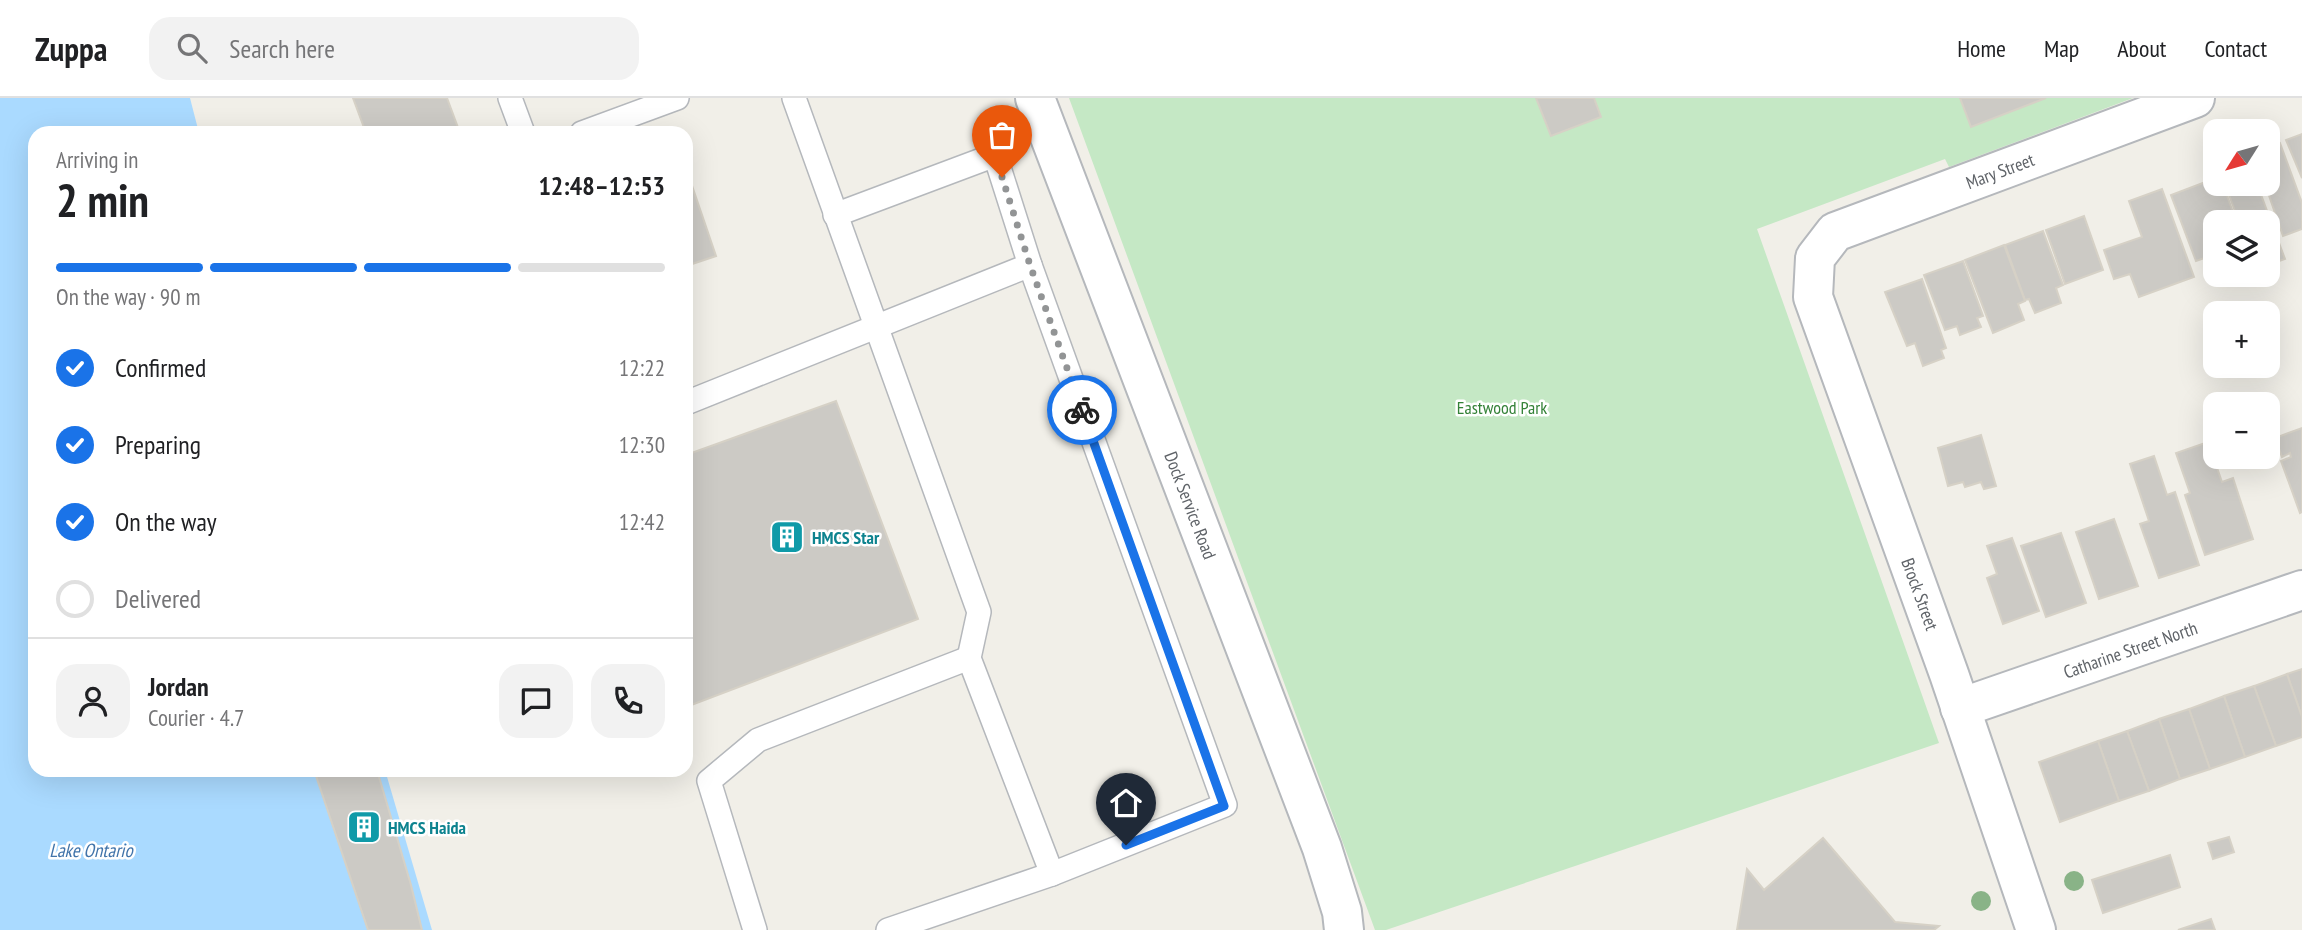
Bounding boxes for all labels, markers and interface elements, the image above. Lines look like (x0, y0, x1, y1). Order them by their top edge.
search box (149, 17, 639, 80)
text: Zuppa (35, 27, 107, 70)
icon: search (173, 29, 211, 67)
text: Search here (229, 32, 335, 65)
text: Home (1957, 33, 2006, 64)
text: Map (2044, 33, 2079, 64)
text: About (2117, 33, 2166, 64)
text: Contact (2204, 33, 2267, 64)
pin (972, 105, 1032, 177)
icon: bag (983, 116, 1021, 154)
north arrow (2203, 119, 2280, 196)
map controls (2203, 119, 2280, 469)
text: Arriving in (56, 145, 138, 174)
street label: Mary Street (1963, 147, 2037, 194)
text: 12:48–12:53 (538, 169, 665, 202)
text: 2 min (56, 170, 149, 230)
button: layers (2203, 210, 2280, 287)
text: On the way · 90 m (56, 282, 200, 311)
button: + (2203, 301, 2280, 378)
icon: check (56, 349, 94, 387)
text: Confirmed (115, 351, 206, 384)
text: 12:22 (619, 353, 665, 382)
courier (1047, 375, 1117, 445)
icon: bike (1063, 391, 1101, 429)
button: − (2203, 392, 2280, 469)
park label: Eastwood Park (1457, 396, 1547, 419)
icon: check (56, 426, 94, 464)
text: Preparing (115, 428, 201, 461)
text: 12:30 (619, 430, 665, 459)
street label: Dock Service Road (1160, 448, 1222, 562)
icon: check (56, 503, 94, 541)
text: On the way (115, 505, 217, 538)
text: 12:42 (619, 507, 665, 536)
building icon: HMCS Star (768, 518, 806, 556)
place label: HMCS Star (812, 526, 880, 549)
street label: Brock Street (1896, 555, 1944, 633)
text: Delivered (115, 582, 201, 615)
street label: Catharine Street North (2060, 616, 2200, 683)
button: person (56, 664, 130, 738)
button: chat (499, 664, 573, 738)
button: phone (591, 664, 665, 738)
text: Jordan (148, 670, 209, 703)
text: Courier · 4.7 (148, 703, 244, 732)
pin (1096, 773, 1156, 845)
icon: home (1107, 784, 1145, 822)
building icon: HMCS Haida (345, 808, 383, 846)
place label: HMCS Haida (388, 816, 466, 839)
water label: Lake Ontario (49, 838, 134, 862)

